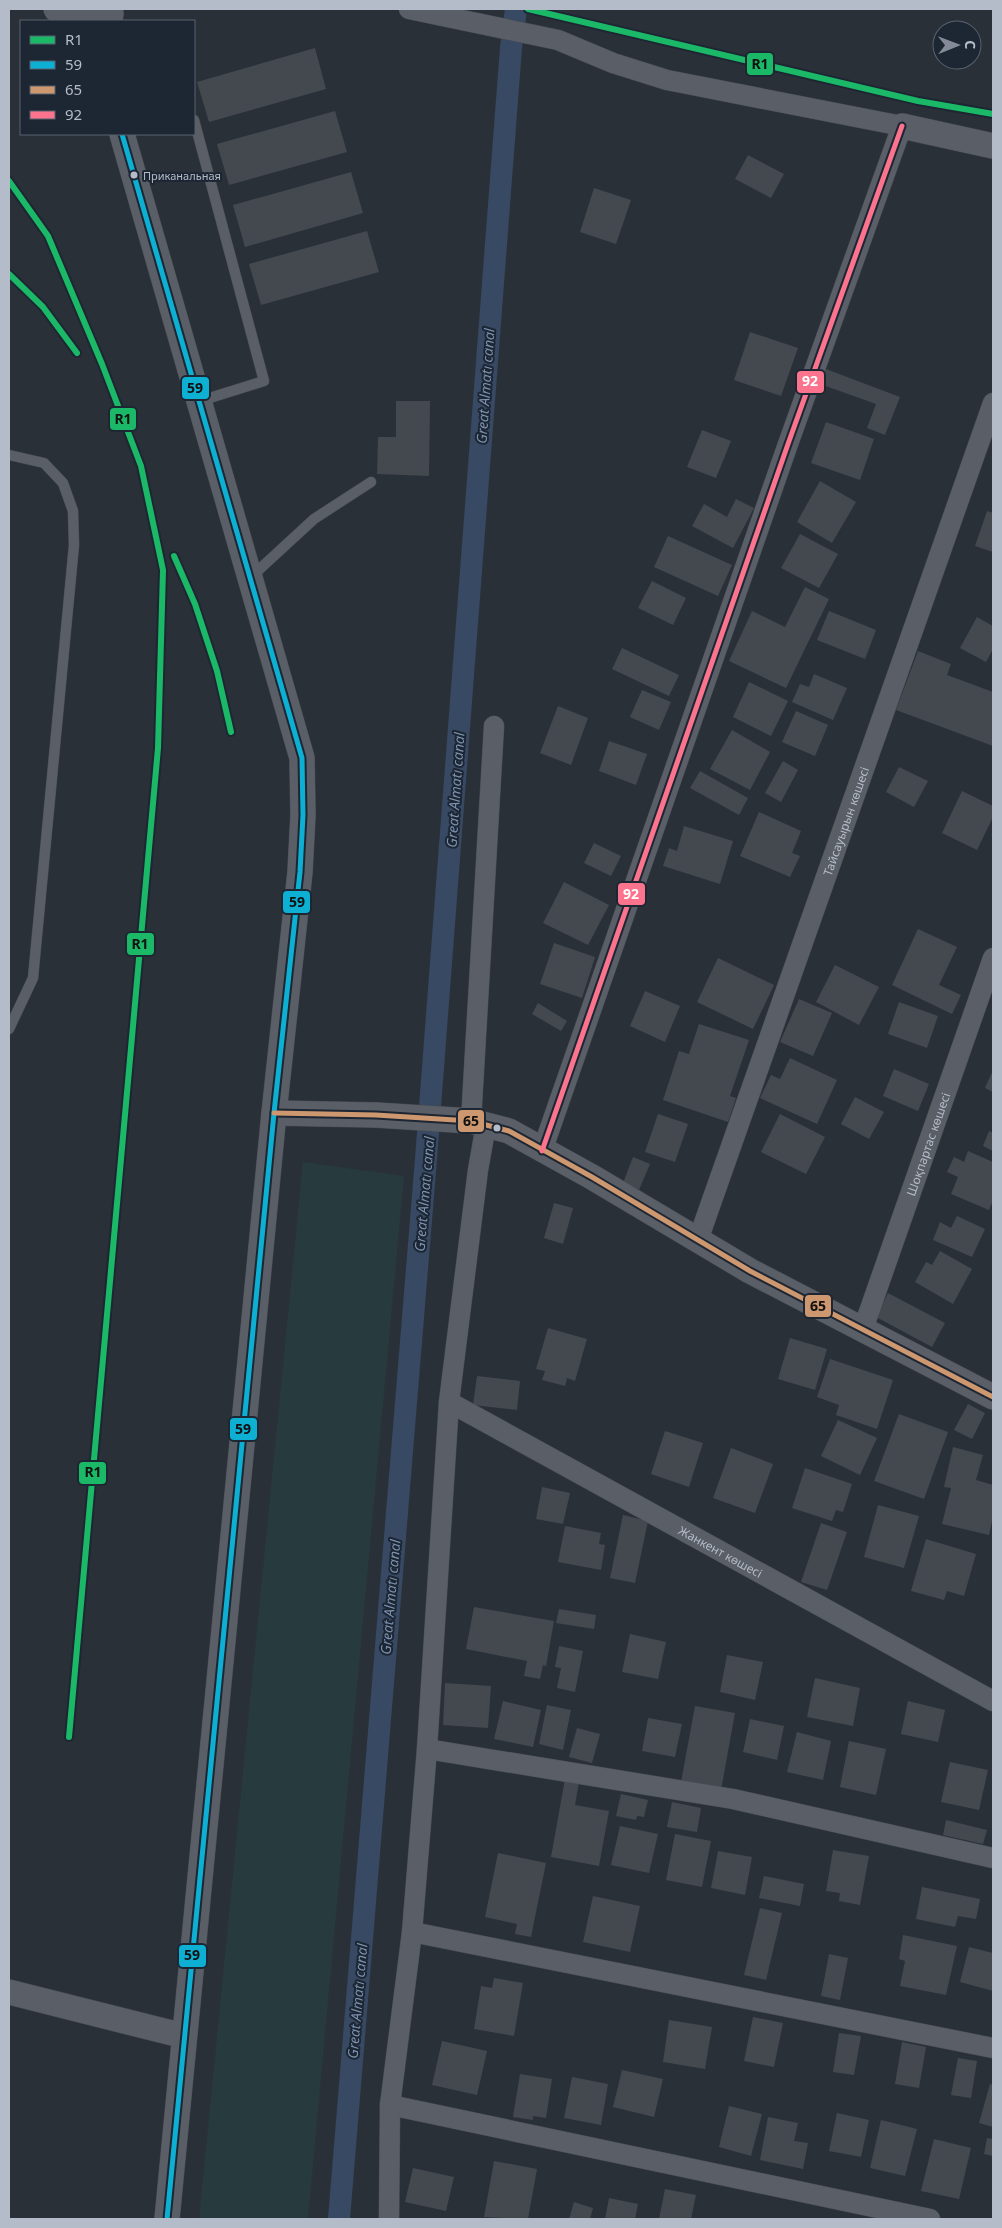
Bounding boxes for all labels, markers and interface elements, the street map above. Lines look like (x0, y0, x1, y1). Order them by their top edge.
legend (20, 20, 195, 135)
north arrow (932, 20, 982, 70)
text: R1 (65, 29, 83, 49)
text: С (961, 40, 980, 49)
line badge: R1 (746, 52, 774, 76)
text: 59 (65, 54, 82, 74)
text: R1 (751, 54, 769, 73)
text: 65 (65, 79, 82, 99)
text: 92 (65, 104, 82, 124)
place label: Приканальная (143, 168, 221, 183)
marker: Приканальная (129, 170, 139, 180)
water label: Great Almatı canal (471, 327, 499, 444)
line badge: 92 (796, 370, 825, 394)
text: 92 (802, 371, 818, 390)
line badge: 59 (181, 376, 210, 400)
text: 59 (187, 378, 203, 397)
line badge: R1 (109, 407, 137, 431)
text: R1 (114, 409, 132, 428)
water label: Great Almatı canal (441, 731, 469, 848)
street label: Тайсауырын көшесі (819, 764, 873, 878)
line badge: 92 (617, 882, 646, 906)
text: 92 (623, 884, 639, 903)
line badge: 59 (282, 890, 311, 914)
text: 59 (289, 892, 305, 911)
line badge: R1 (126, 932, 155, 956)
text: R1 (131, 934, 149, 953)
street label: Шоқпартас көшесі (902, 1090, 954, 1198)
line badge: 65 (457, 1109, 485, 1133)
text: 65 (463, 1111, 479, 1130)
unlabelled marker (492, 1123, 502, 1133)
water label: Great Almatı canal (410, 1135, 439, 1252)
line badge: 65 (804, 1294, 832, 1318)
text: 65 (810, 1296, 826, 1315)
line badge: 59 (229, 1417, 258, 1441)
text: 59 (235, 1419, 251, 1438)
line badge: R1 (78, 1461, 107, 1485)
text: R1 (84, 1462, 102, 1481)
street label: Жанкент көшесі (676, 1521, 766, 1581)
water label: Great Almatı canal (376, 1538, 405, 1655)
water label: Great Almatı canal (343, 1942, 372, 2059)
line badge: 59 (178, 1944, 207, 1968)
text: 59 (184, 1945, 200, 1964)

